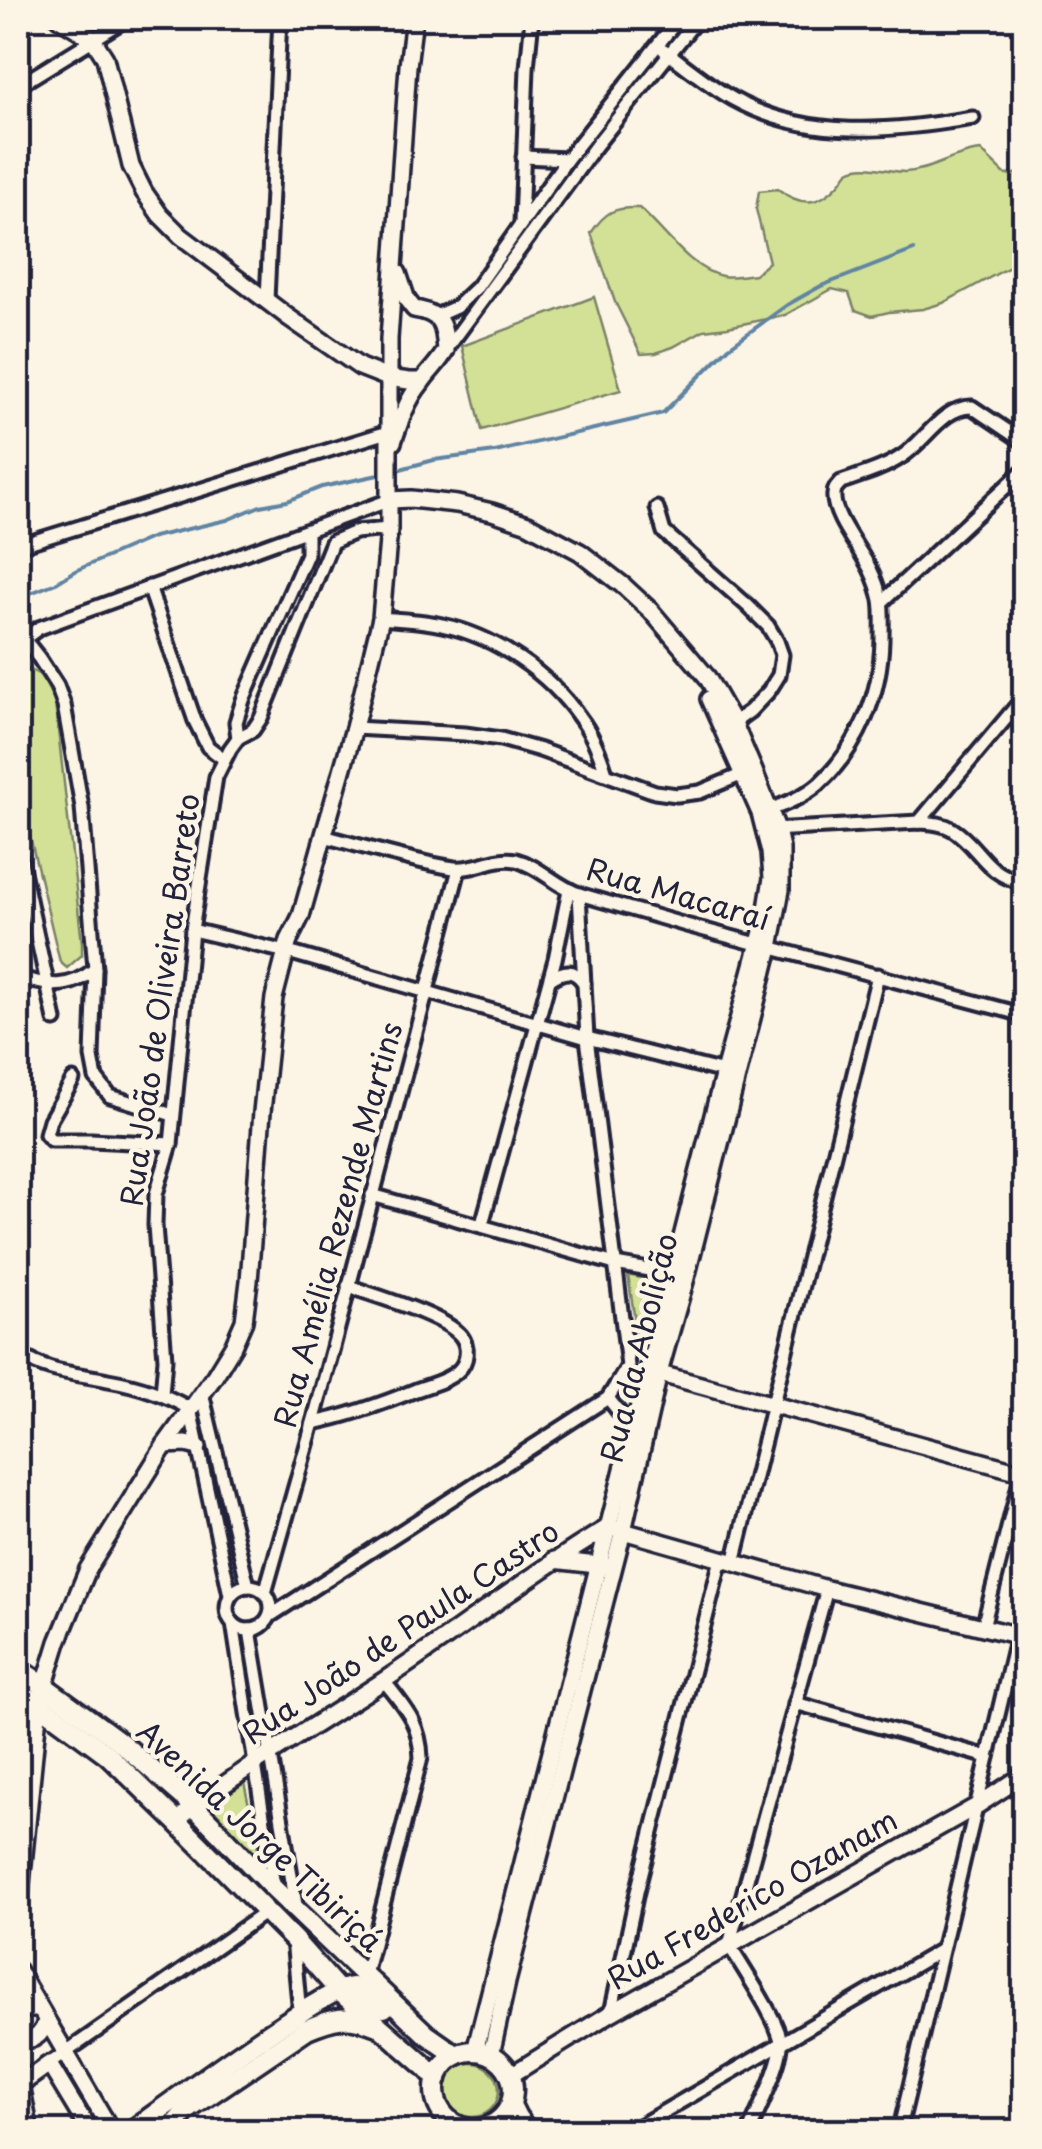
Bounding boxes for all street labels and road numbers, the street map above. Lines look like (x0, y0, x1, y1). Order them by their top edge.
street label: Rua João de Oliveira Barreto (107, 790, 210, 1209)
street label: Rua Macaraí (582, 845, 776, 940)
street label: Rua Amélia Rezende Martins (261, 1017, 412, 1432)
street label: Rua da Abolição (587, 1228, 688, 1467)
street label: Rua João de Paula Castro (232, 1508, 567, 1754)
street label: Avenida Jorge Tibiriçá (128, 1709, 394, 1962)
street label: Rua Frederico Ozanam (598, 1796, 905, 1999)

